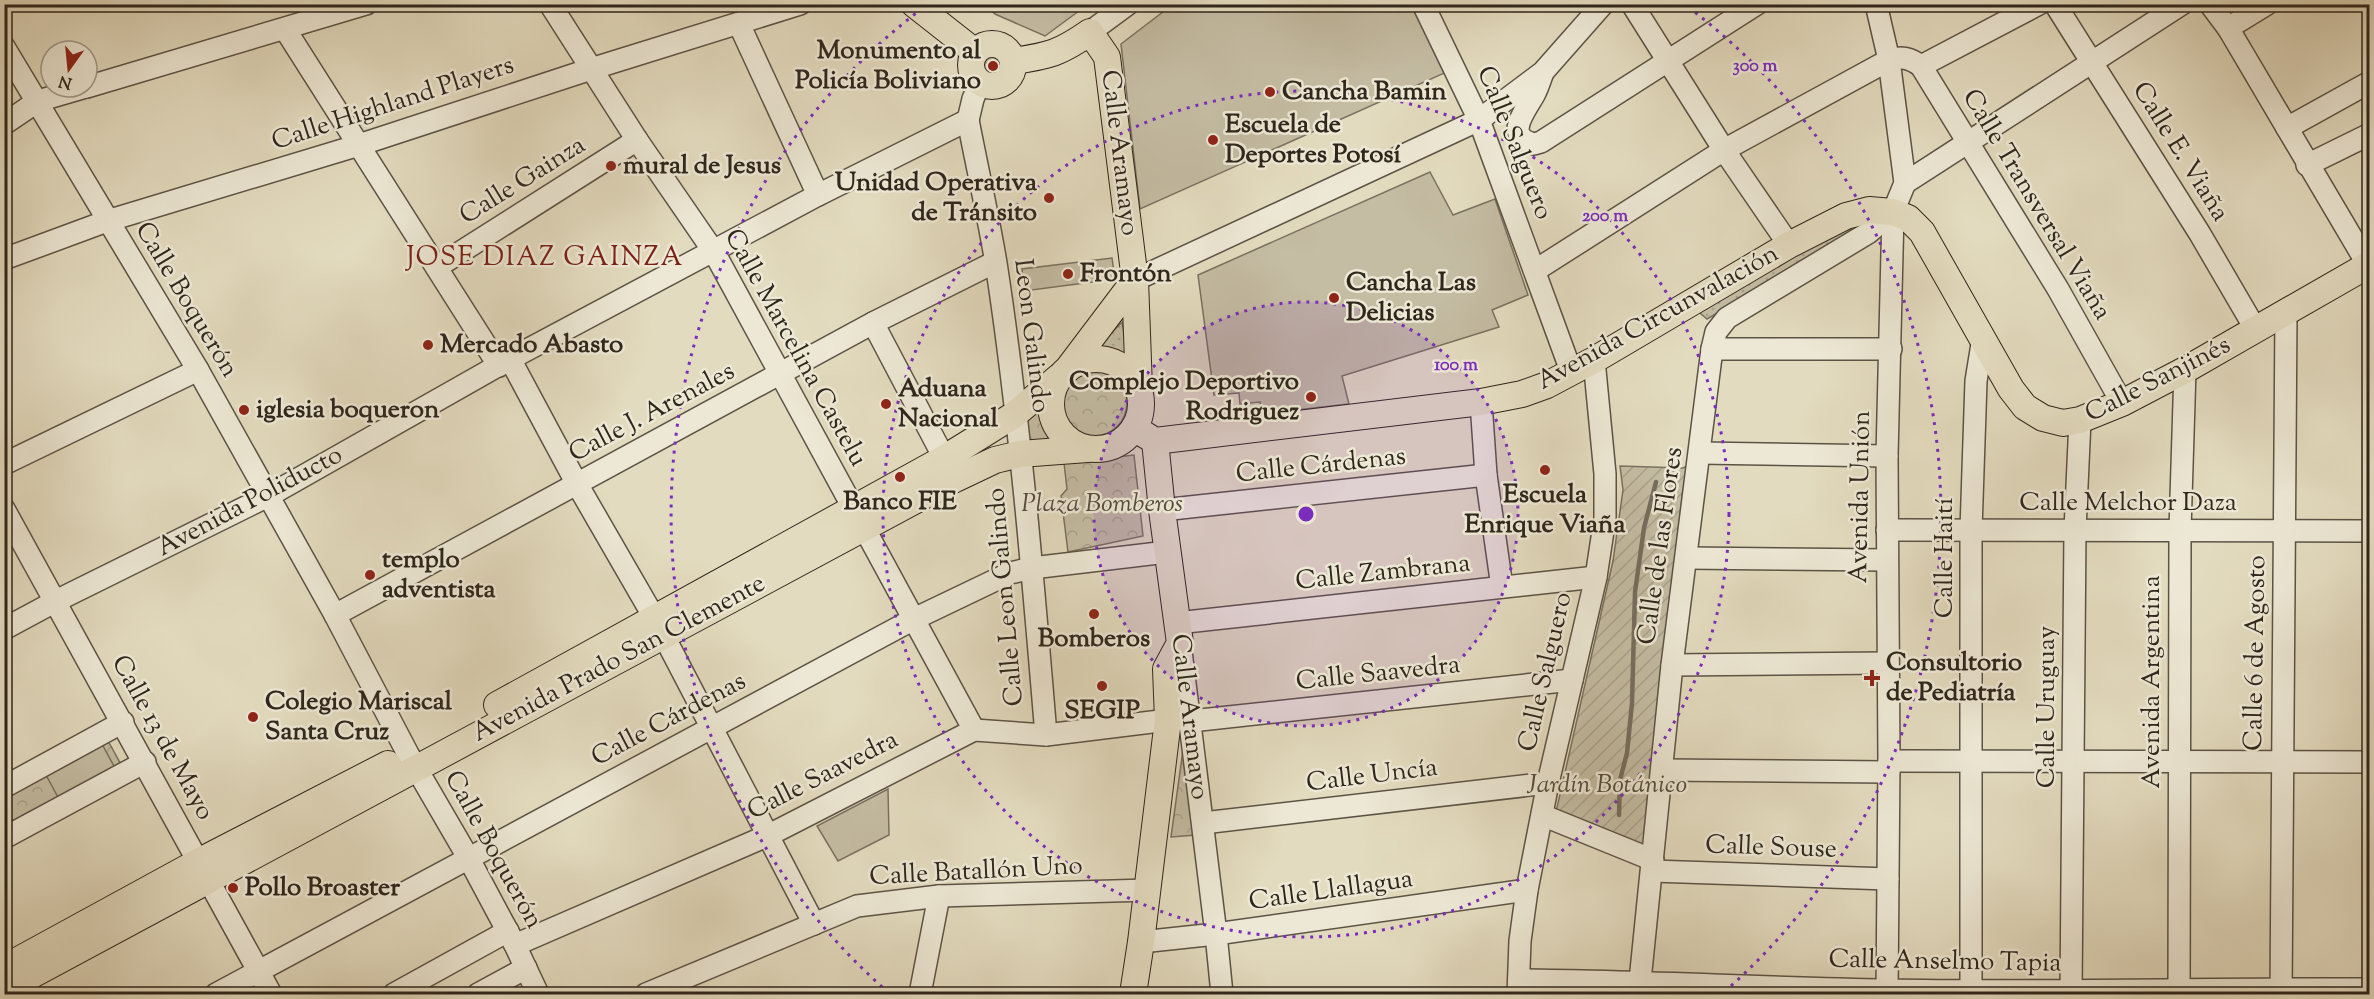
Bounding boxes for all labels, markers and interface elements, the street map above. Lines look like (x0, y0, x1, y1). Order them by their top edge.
place label: Monumento al Policía Boliviano (795, 33, 982, 100)
north arrow (39, 39, 99, 99)
street label: Calle Highland Players (267, 47, 519, 161)
text: 300 m (1733, 54, 1778, 80)
marker: Monumento al Policía Boliviano (986, 59, 1000, 73)
street label: Calle Salguero (1466, 61, 1562, 225)
text: N (56, 68, 75, 94)
street label: Calle Aramayo (1090, 68, 1148, 238)
place label: Cancha Bamin (1282, 74, 1447, 111)
street label: Calle E. Viaña (2122, 75, 2238, 229)
street label: Calle Transversal Viaña (1952, 82, 2120, 328)
marker: Cancha Bamin (1263, 85, 1277, 99)
place label: Escuela de Deportes Potosí (1225, 107, 1402, 174)
street label: Calle Gainza (453, 128, 593, 234)
marker: Escuela de Deportes Potosí (1206, 133, 1220, 147)
place label: mural de Jesus (623, 148, 781, 185)
marker: mural de Jesus (604, 159, 618, 173)
place label: Unidad Operativa de Tránsito (835, 165, 1037, 232)
marker: Unidad Operativa de Tránsito (1042, 191, 1056, 205)
text: 200 m (1582, 204, 1628, 230)
street label: Calle Boquerón (125, 215, 247, 385)
street label: Calle Marcelina Castelu (714, 222, 876, 474)
street label: Avenida Circunvalación (1530, 236, 1786, 400)
district label: JOSE DIAZ GAINZA (404, 239, 684, 278)
place label: Frontón (1080, 256, 1172, 293)
street label: Leon Galindo (1003, 257, 1059, 415)
place label: Cancha Las Delicias (1346, 265, 1476, 332)
marker: Frontón (1061, 267, 1075, 281)
marker: Cancha Las Delicias (1327, 291, 1341, 305)
place label: Mercado Abasto (440, 327, 623, 364)
street label: Calle Sanjinés (2079, 327, 2237, 433)
marker: Mercado Abasto (421, 338, 435, 352)
text: 100 m (1434, 353, 1478, 379)
street label: Calle J. Arenales (562, 354, 742, 472)
place label: Complejo Deportivo Rodriguez (1069, 364, 1299, 431)
place label: Aduana Nacional (898, 371, 999, 438)
marker: Complejo Deportivo Rodriguez (1304, 390, 1318, 404)
place label: iglesia boqueron (256, 392, 440, 429)
marker: Aduana Nacional (879, 397, 893, 411)
marker: iglesia boqueron (237, 403, 251, 417)
street label: Avenida Unión (1841, 410, 1881, 584)
street label: Avenida Poliducto (150, 437, 350, 567)
street label: Calle Cárdenas (1234, 439, 1408, 493)
street label: Calle de las Flores (1629, 445, 1693, 647)
marker: Escuela Enrique Viaña (1538, 463, 1552, 477)
marker: Banco FIE (893, 470, 907, 484)
place label: Escuela Enrique Viaña (1465, 477, 1625, 544)
place label: Banco FIE (843, 484, 957, 521)
street label: Calle Melchor Daza (2019, 485, 2237, 522)
street label: Calle Leon Galindo (978, 486, 1034, 708)
park label: Plaza Bomberos (1021, 486, 1183, 523)
street label: Calle Haití (1927, 498, 1964, 618)
centre of rings (1296, 504, 1316, 524)
place label: templo adventista (382, 542, 496, 609)
street label: Calle Zambrana (1294, 545, 1472, 601)
street label: Calle 6 de Agosto (2236, 555, 2276, 751)
street label: Avenida Prado San Clemente (466, 566, 772, 752)
marker: templo adventista (363, 568, 377, 582)
street label: Avenida Argentina (2134, 575, 2171, 789)
street label: Calle Salguero (1510, 589, 1582, 755)
marker: Bomberos (1087, 607, 1101, 621)
place label: Bomberos (1038, 621, 1150, 658)
street label: Calle Uruguay (2029, 626, 2066, 788)
street label: Calle Aramayo (1160, 632, 1218, 802)
place label: Consultorio de Pediatría (1886, 645, 2022, 712)
street label: Calle Saavedra (1294, 647, 1462, 701)
street label: Calle 13 de Mayo (101, 649, 223, 827)
street label: Calle Cárdenas (585, 664, 753, 776)
marker: Consultorio de Pediatría (1863, 669, 1881, 687)
marker: SEGIP (1095, 679, 1109, 693)
place label: Colegio Mariscal Santa Cruz (265, 684, 453, 751)
place label: SEGIP (1064, 693, 1140, 730)
marker: Colegio Mariscal Santa Cruz (246, 710, 260, 724)
street label: Calle Saavedra (741, 722, 905, 830)
street label: Calle Uncía (1304, 750, 1440, 802)
street label: Calle Boquerón (434, 764, 552, 936)
park label: Jardín Botánico (1526, 767, 1687, 804)
street label: Calle Souse (1705, 827, 1837, 869)
street label: Calle Batallón Uno (868, 848, 1084, 896)
street label: Calle Llallagua (1247, 861, 1415, 921)
place label: Pollo Broaster (245, 870, 400, 907)
marker: Pollo Broaster (226, 881, 240, 895)
street label: Calle Anselmo Tapia (1828, 941, 2062, 983)

